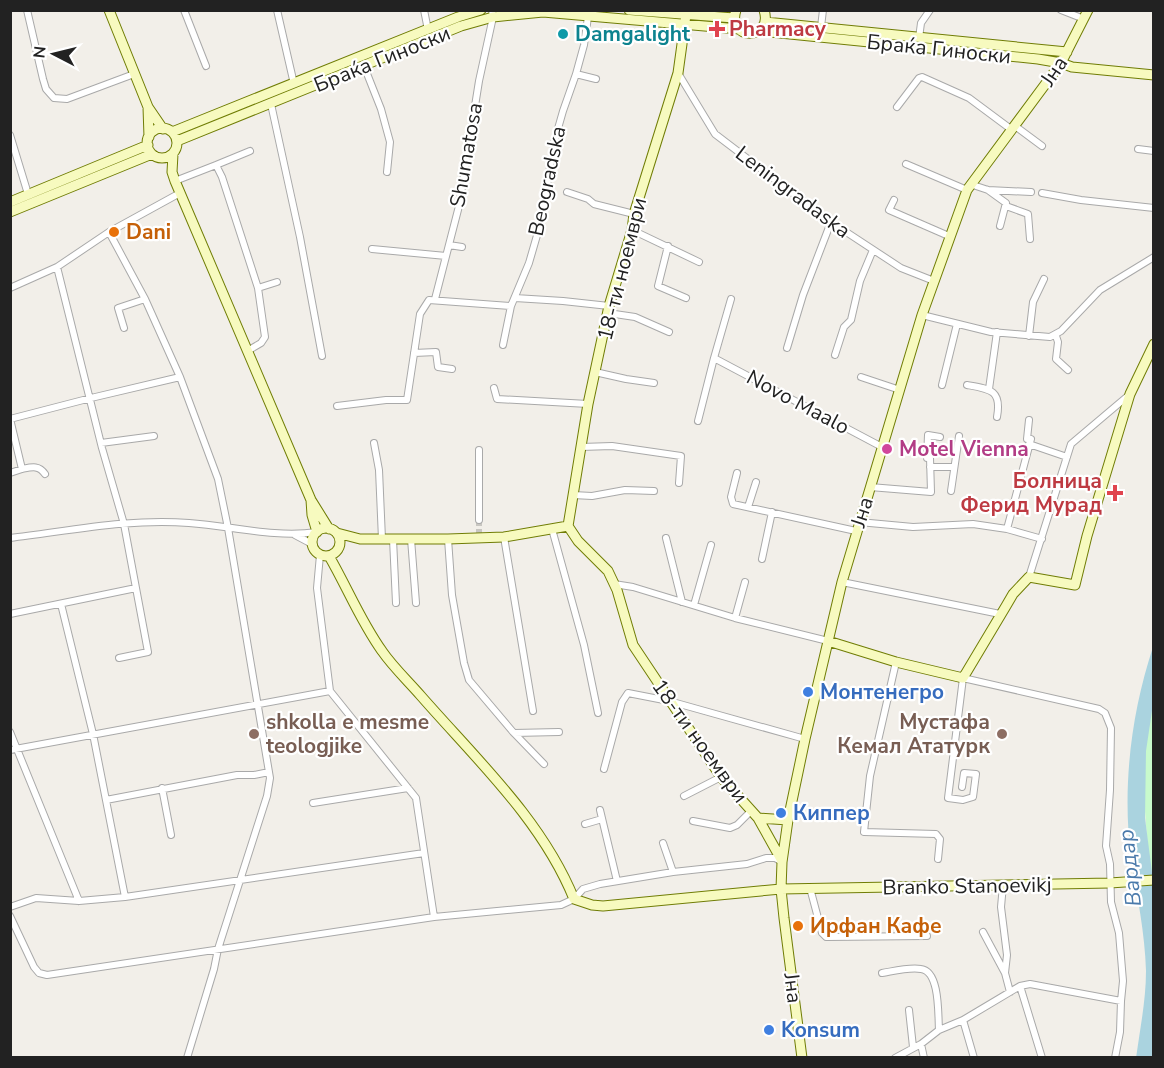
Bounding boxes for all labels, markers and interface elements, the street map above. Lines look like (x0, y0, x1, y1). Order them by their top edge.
place label: Pharmacy (729, 15, 827, 43)
street label: Браќа Гиноски (310, 19, 454, 99)
place label: Damgalight (575, 20, 691, 48)
marker: Pharmacy (710, 22, 724, 36)
north arrow (24, 24, 84, 84)
marker: Damgalight (556, 27, 570, 41)
street label: Браќа Гиноски (866, 28, 1012, 70)
text: N (28, 45, 52, 60)
street label: Јна (1033, 51, 1074, 92)
street label: Shumatosa (443, 100, 489, 210)
street label: Beogradska (522, 123, 572, 239)
street label: Leningradaska (730, 140, 856, 244)
street label: 18-ти ноември (591, 194, 653, 344)
place label: Dani (126, 218, 171, 246)
marker: Dani (107, 225, 121, 239)
street label: Novo Maalo (742, 363, 854, 441)
place label: Motel Vienna (899, 435, 1029, 463)
marker: Motel Vienna (880, 442, 894, 456)
place label: Болница Ферид Мурад (960, 467, 1102, 519)
marker: Болница Ферид Мурад (1106, 484, 1124, 502)
street label: Јна (844, 493, 880, 532)
street label: 18-ти ноември (646, 673, 754, 809)
place label: Монтенегро (820, 678, 944, 706)
marker: Монтенегро (801, 685, 815, 699)
place label: shkolla e mesme teologjike (266, 708, 429, 760)
place label: Мустафа Кемал Ататурк (837, 708, 990, 760)
marker: shkolla e mesme teologjike (247, 727, 261, 741)
marker: Мустафа Кемал Ататурк (995, 727, 1009, 741)
place label: Киппер (793, 799, 870, 827)
marker: Киппер (774, 806, 788, 820)
water label: Вардар (1111, 828, 1149, 908)
street label: Branko Stanoevikj (882, 871, 1052, 901)
place label: Ирфан Кафе (810, 912, 942, 940)
marker: Ирфан Кафе (791, 919, 805, 933)
street label: Јна (777, 970, 809, 1005)
place label: Konsum (781, 1016, 860, 1044)
marker: Konsum (762, 1023, 776, 1037)

